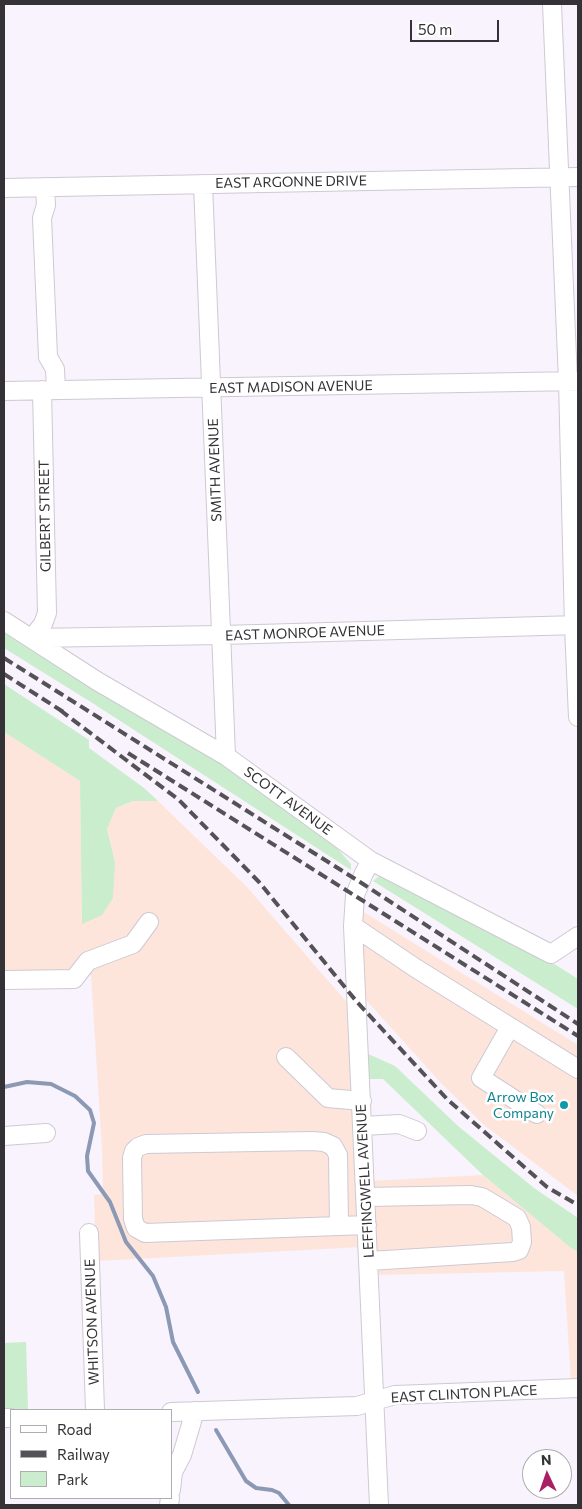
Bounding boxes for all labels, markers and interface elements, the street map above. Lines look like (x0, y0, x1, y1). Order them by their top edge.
scale bar (412, 10, 501, 42)
text: 50 m (418, 20, 452, 38)
street label: EAST ARGONNE DRIVE (215, 172, 367, 192)
street label: EAST MADISON AVENUE (209, 377, 373, 397)
street label: SMITH AVENUE (205, 418, 225, 522)
street label: GILBERT STREET (36, 460, 54, 572)
street label: EAST MONROE AVENUE (225, 622, 385, 644)
street label: SCOTT AVENUE (241, 763, 335, 839)
place label: Arrow Box Company (487, 1089, 554, 1122)
marker: Arrow Box Company (558, 1099, 570, 1111)
street label: LEFFINGWELL AVENUE (353, 1104, 377, 1258)
street label: WHITSON AVENUE (81, 1259, 103, 1385)
street label: EAST CLINTON PLACE (390, 1382, 538, 1406)
legend (10, 1409, 172, 1499)
text: Road (57, 1420, 92, 1438)
text: Railway (57, 1445, 110, 1463)
north arrow (522, 1449, 572, 1499)
text: N (541, 1451, 552, 1468)
text: Park (57, 1470, 88, 1488)

